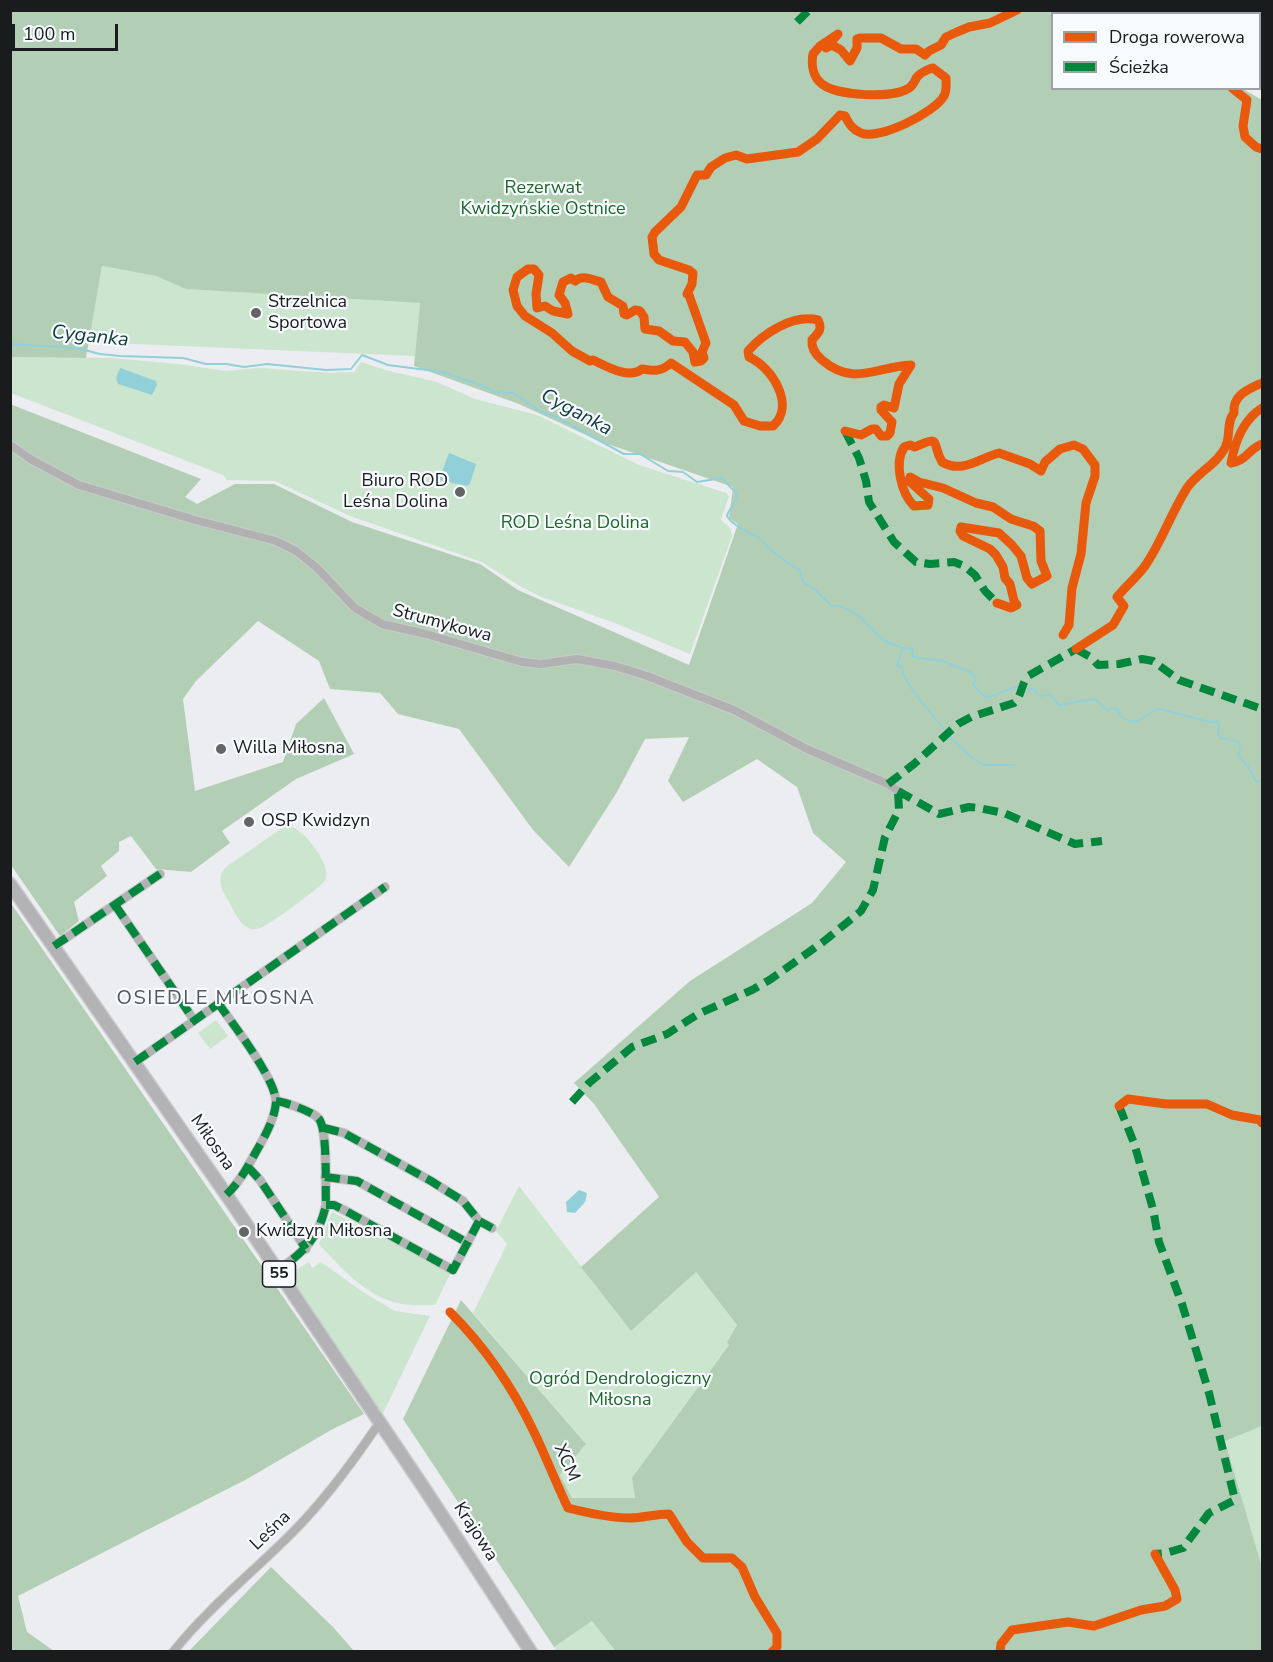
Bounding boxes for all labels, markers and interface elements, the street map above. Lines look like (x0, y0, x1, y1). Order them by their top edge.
scale bar (15, 12, 122, 50)
legend (1051, 12, 1261, 90)
text: 100 m (23, 22, 75, 46)
text: Droga rowerowa (1109, 25, 1245, 49)
text: Ścieżka (1109, 55, 1169, 79)
park label: Rezerwat Kwidzyńskie Ostnice (460, 178, 626, 220)
place label: Strzelnica Sportowa (268, 292, 347, 334)
marker: Strzelnica Sportowa (249, 306, 263, 320)
water label: Cyganka (50, 321, 130, 353)
water label: Cyganka (536, 384, 616, 442)
place label: Biuro ROD Leśna Dolina (343, 471, 448, 514)
marker: Biuro ROD Leśna Dolina (453, 485, 467, 499)
park label: ROD Leśna Dolina (501, 513, 649, 535)
street label: Strumykowa (390, 600, 494, 648)
place label: Willa Miłosna (233, 738, 345, 760)
marker: Willa Miłosna (214, 742, 228, 756)
place label: OSP Kwidzyn (261, 811, 370, 833)
marker: OSP Kwidzyn (242, 815, 256, 829)
district label: OSIEDLE MIŁOSNA (117, 987, 315, 1011)
street label: Miłosna (185, 1111, 239, 1175)
place label: Kwidzyn Miłosna (256, 1221, 392, 1243)
marker: Kwidzyn Miłosna (237, 1225, 251, 1239)
road number: 55 (262, 1261, 296, 1287)
park label: Ogród Dendrologiczny Miłosna (529, 1369, 711, 1412)
street label: XCM (548, 1441, 584, 1485)
street label: Krajowa (448, 1499, 502, 1565)
street label: Leśna (246, 1507, 296, 1555)

